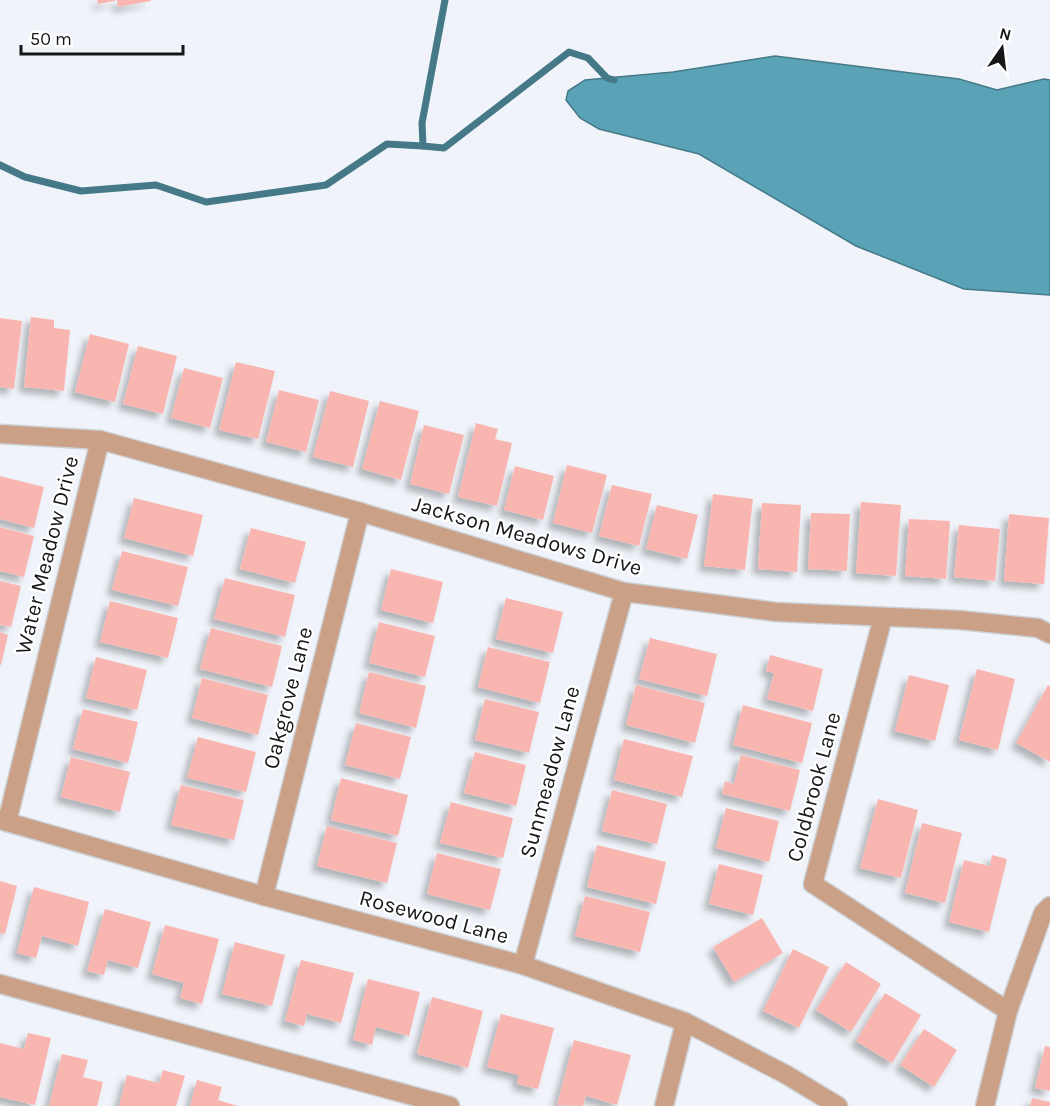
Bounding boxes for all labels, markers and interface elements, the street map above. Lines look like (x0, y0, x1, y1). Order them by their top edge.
scale bar (21, 18, 183, 56)
north arrow (972, 18, 1032, 78)
text: N (998, 23, 1013, 45)
text: 50 m (30, 28, 72, 50)
street label: Water Meadow Drive (10, 453, 84, 657)
street label: Jackson Meadows Drive (409, 491, 645, 581)
street label: Oakgrove Lane (258, 624, 318, 772)
street label: Sunmeadow Lane (515, 683, 585, 861)
street label: Coldbrook Lane (781, 709, 847, 865)
street label: Rosewood Lane (356, 885, 512, 949)

